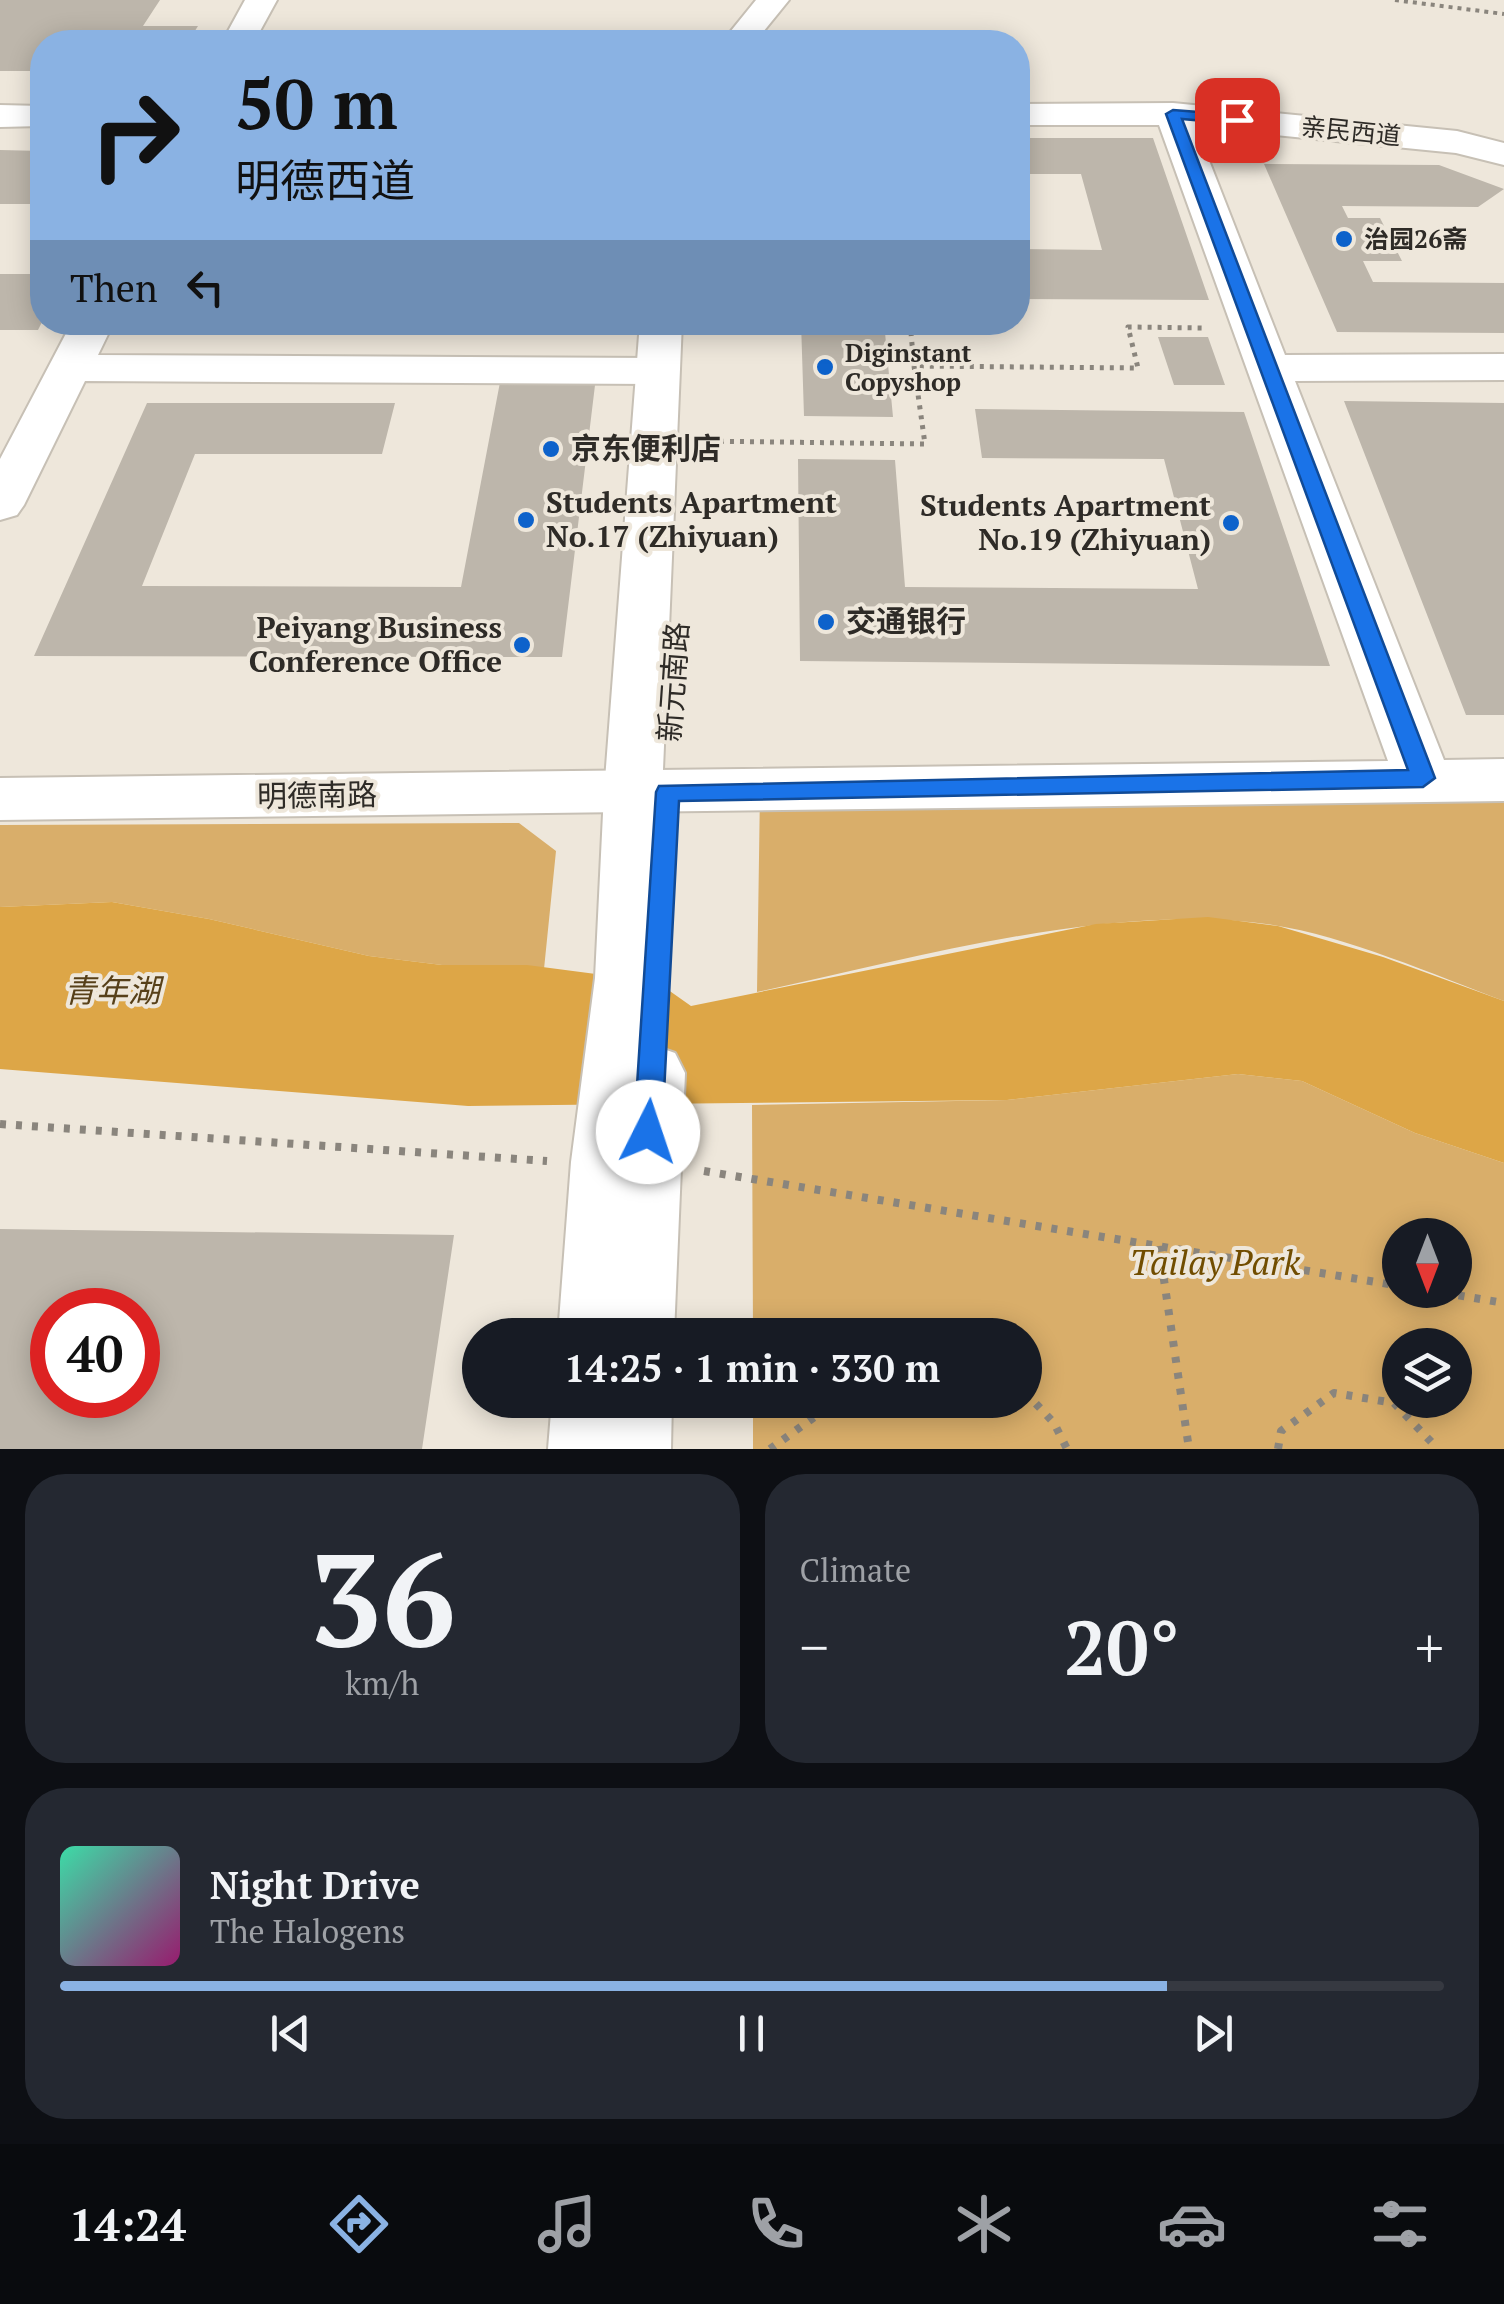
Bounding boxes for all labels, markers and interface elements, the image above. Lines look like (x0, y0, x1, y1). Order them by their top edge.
text: 50 m (235, 56, 398, 149)
icon: right (70, 70, 200, 200)
pin (1195, 78, 1280, 163)
icon: arrive (1210, 93, 1265, 148)
street label: 亲民西道 (1300, 109, 1403, 152)
text: 明德西道 (235, 150, 415, 210)
place label: 治园26斋 (1364, 222, 1467, 255)
marker: 治园26斋 (1333, 228, 1355, 250)
icon: left (178, 260, 233, 315)
text: Then (70, 263, 158, 313)
place label: Diginstant Copyshop (845, 336, 972, 398)
marker: Diginstant Copyshop (814, 356, 836, 378)
place label: 京东便利店 (571, 428, 721, 468)
marker: 京东便利店 (540, 438, 562, 460)
place label: Students Apartment No.17 (Zhiyuan) (546, 482, 837, 556)
place label: Students Apartment No.19 (Zhiyuan) (920, 485, 1211, 559)
marker: Students Apartment No.17 (Zhiyuan) (515, 509, 537, 531)
marker: Students Apartment No.19 (Zhiyuan) (1220, 512, 1242, 534)
place label: 交通银行 (846, 601, 966, 641)
place label: Peiyang Business Conference Office (249, 607, 502, 681)
marker: 交通银行 (815, 611, 837, 633)
street label: 新元南路 (649, 621, 697, 743)
marker: Peiyang Business Conference Office (511, 634, 533, 656)
street label: 明德南路 (257, 774, 377, 816)
water label: 青年湖 (64, 969, 165, 1011)
position arrow (596, 1080, 700, 1184)
north arrow (1382, 1218, 1472, 1308)
map controls (1382, 1218, 1472, 1418)
park label: Tailay Park (1130, 1239, 1300, 1285)
speed limit sign: 40 (30, 1288, 160, 1418)
button: layers (1382, 1328, 1472, 1418)
text: 14:25 · 1 min · 330 m (564, 1343, 940, 1393)
text: 36 (309, 1511, 456, 1683)
text: Climate (800, 1549, 911, 1591)
text: 20° (1064, 1597, 1180, 1696)
text: − (800, 1610, 829, 1683)
text: + (1415, 1610, 1444, 1683)
text: km/h (345, 1662, 419, 1704)
text: Night Drive (210, 1860, 420, 1910)
text: The Halogens (210, 1910, 405, 1952)
icon: previous (263, 2006, 318, 2061)
icon: pause (724, 2006, 779, 2061)
icon: next (1186, 2006, 1241, 2061)
icon: directions (324, 2189, 394, 2259)
icon: music (532, 2189, 602, 2259)
icon: phone (741, 2189, 811, 2259)
icon: climate (949, 2189, 1019, 2259)
icon: car (1157, 2189, 1227, 2259)
icon: filters (1365, 2189, 1435, 2259)
text: 14:24 (69, 2194, 186, 2254)

